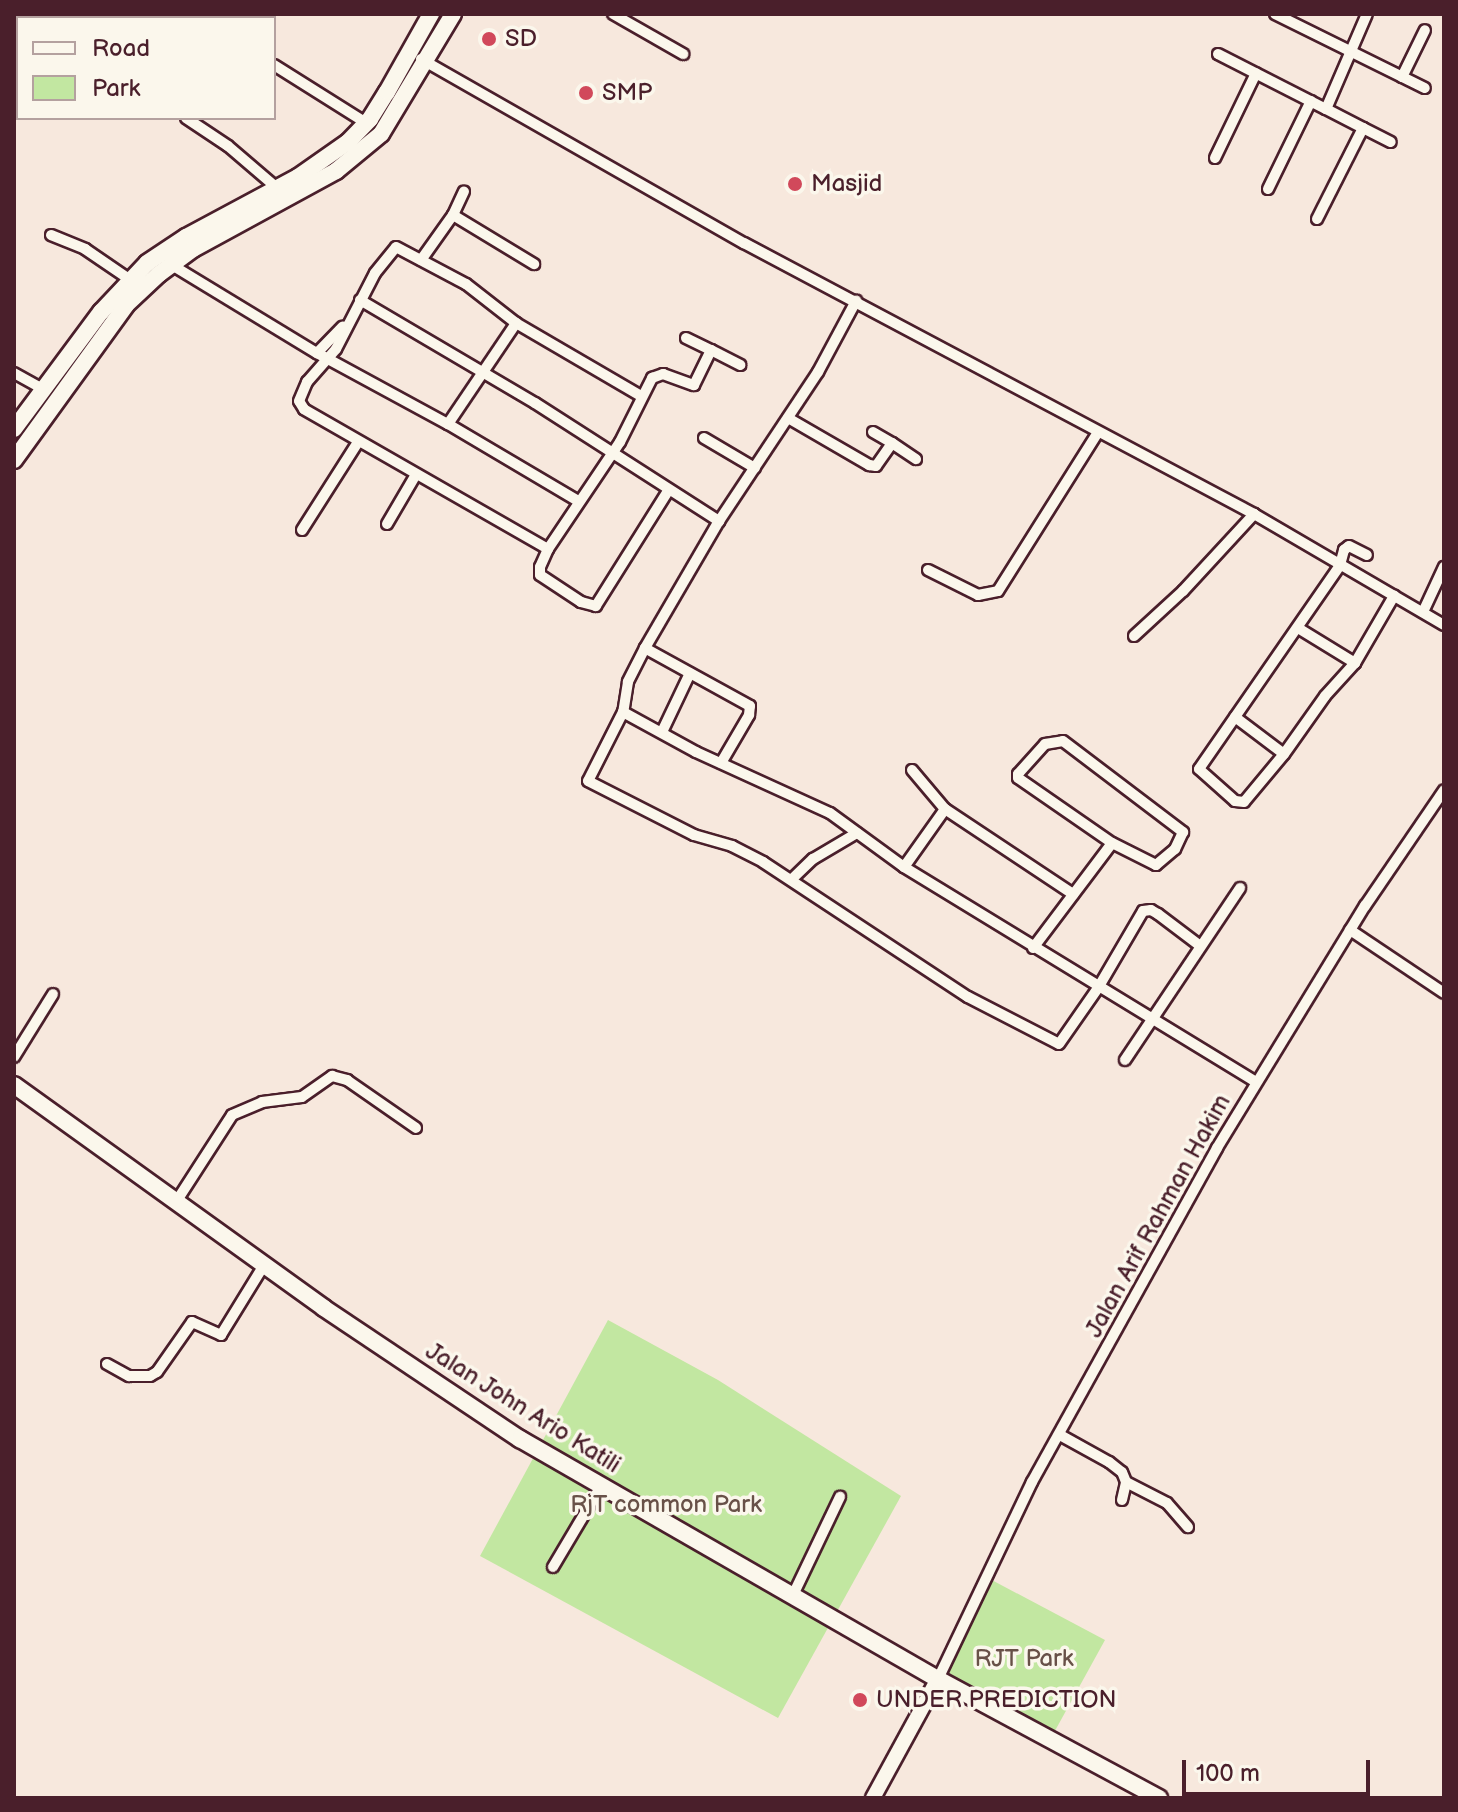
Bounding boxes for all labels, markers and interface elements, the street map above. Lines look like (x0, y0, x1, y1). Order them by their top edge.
legend (16, 16, 276, 120)
place label: SD (505, 25, 537, 53)
marker: SD (480, 30, 498, 48)
text: Road (92, 34, 150, 63)
text: Park (92, 74, 140, 103)
place label: SMP (602, 79, 652, 107)
marker: SMP (577, 84, 595, 102)
place label: Masjid (811, 170, 882, 198)
marker: Masjid (786, 175, 804, 193)
street label: Jalan Arif Rahman Hakim (1079, 1090, 1237, 1342)
street label: Jalan John Ario Katili (420, 1336, 626, 1480)
park label: RjT common Park (570, 1491, 762, 1519)
park label: RJT Park (974, 1645, 1074, 1673)
place label: UNDER PREDICTION (876, 1686, 1117, 1714)
marker: UNDER PREDICTION (851, 1691, 869, 1709)
scale bar (1186, 1744, 1374, 1794)
text: 100 m (1196, 1759, 1260, 1788)

